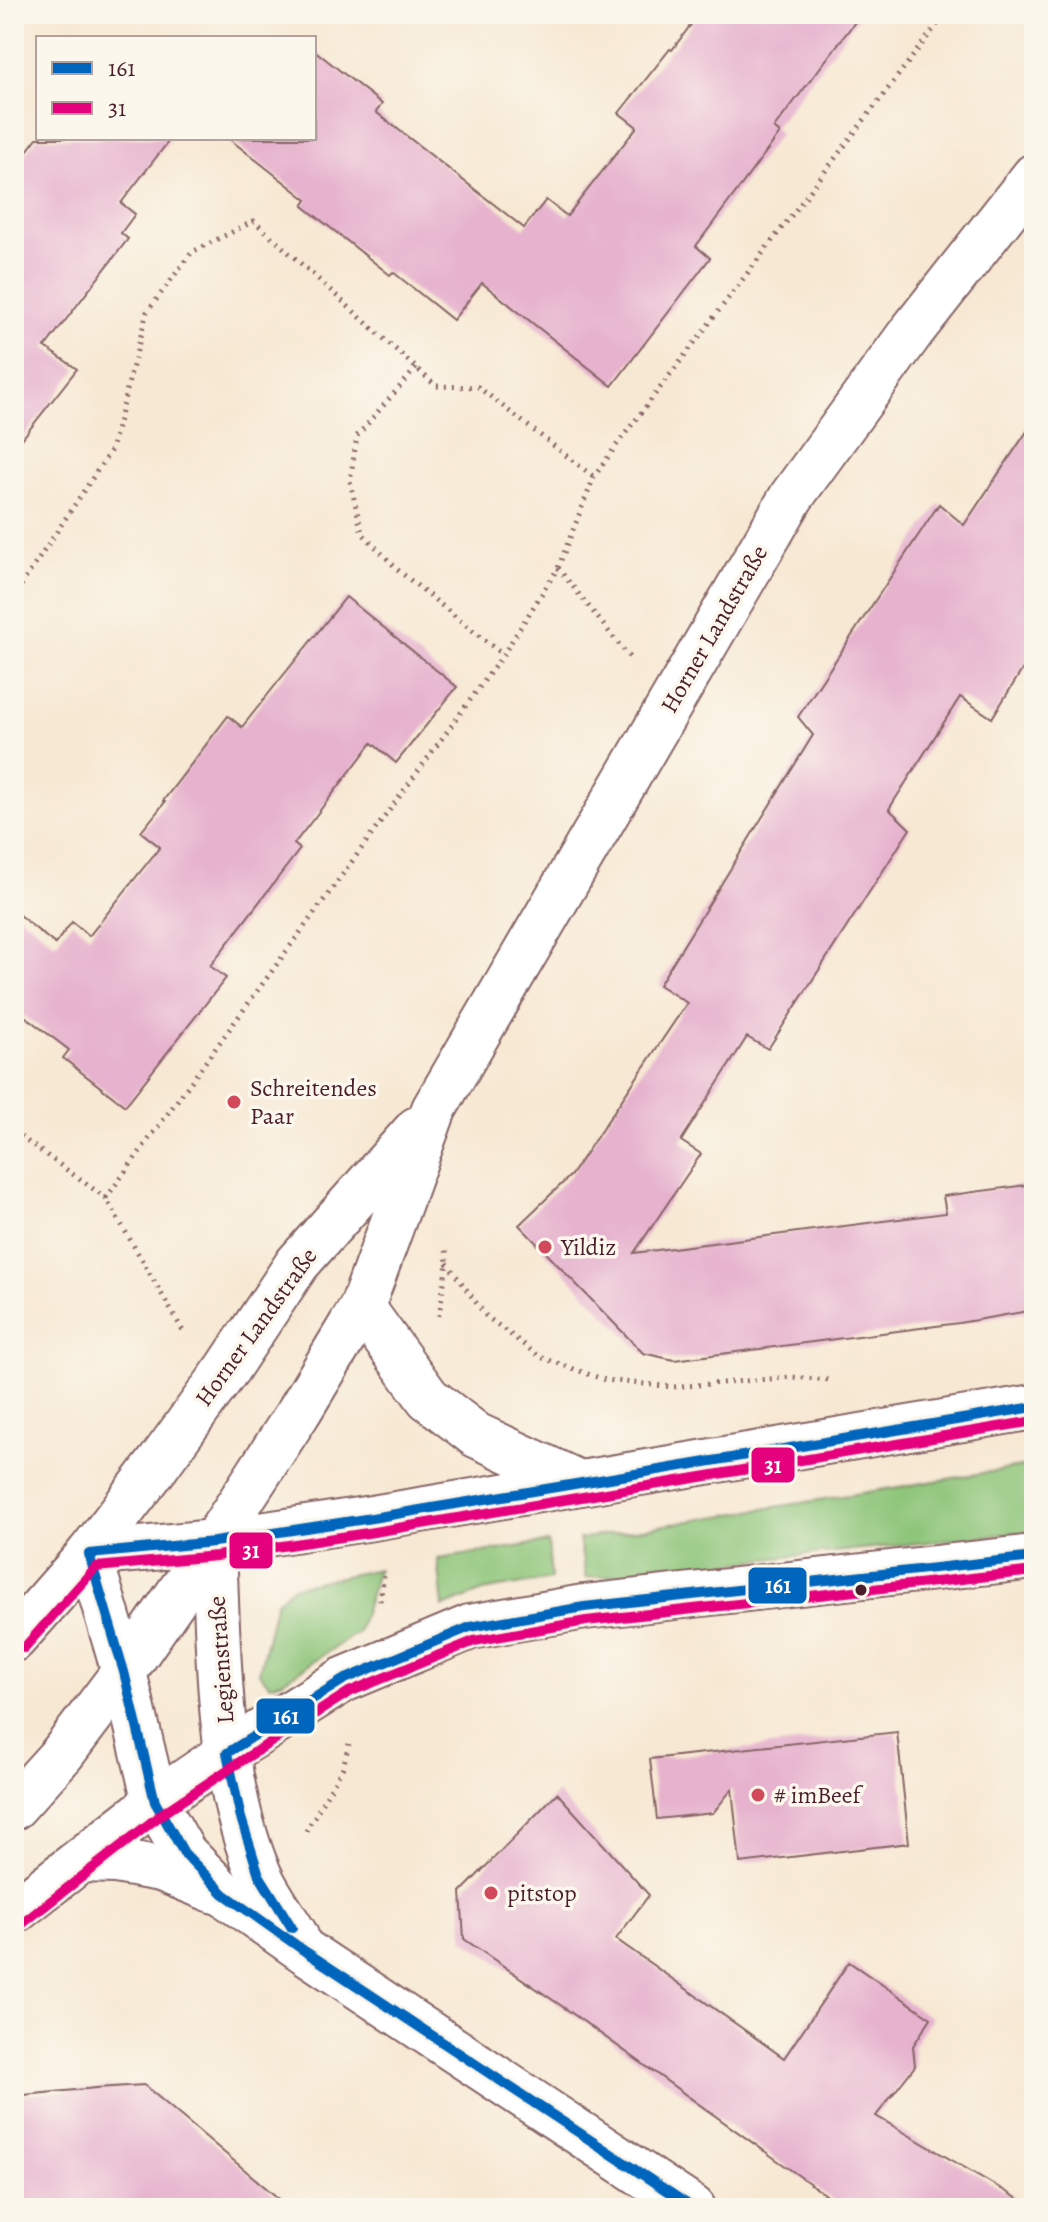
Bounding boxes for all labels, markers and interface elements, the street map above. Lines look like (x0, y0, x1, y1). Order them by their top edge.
legend (36, 36, 316, 140)
text: 161 (108, 52, 136, 84)
text: 31 (108, 92, 126, 124)
street label: Horner Landstraße (653, 539, 775, 719)
place label: Schreitendes Paar (250, 1072, 377, 1132)
marker: Schreitendes Paar (225, 1093, 243, 1111)
place label: Yildiz (560, 1231, 616, 1263)
marker: Yildiz (536, 1238, 554, 1256)
street label: Horner Landstraße (188, 1241, 324, 1413)
line badge: 31 (750, 1446, 796, 1484)
text: 31 (764, 1451, 782, 1481)
line badge: 31 (228, 1531, 274, 1570)
text: 31 (242, 1536, 260, 1566)
line badge: 161 (747, 1566, 808, 1605)
text: 161 (765, 1571, 791, 1601)
unlabelled marker (853, 1582, 869, 1598)
street label: Legienstraße (201, 1595, 241, 1725)
line badge: 161 (255, 1697, 316, 1735)
text: 161 (273, 1702, 299, 1732)
place label: # imBeef (774, 1779, 864, 1811)
marker: # imBeef (749, 1786, 767, 1804)
place label: pitstop (507, 1877, 577, 1909)
marker: pitstop (482, 1884, 500, 1902)

